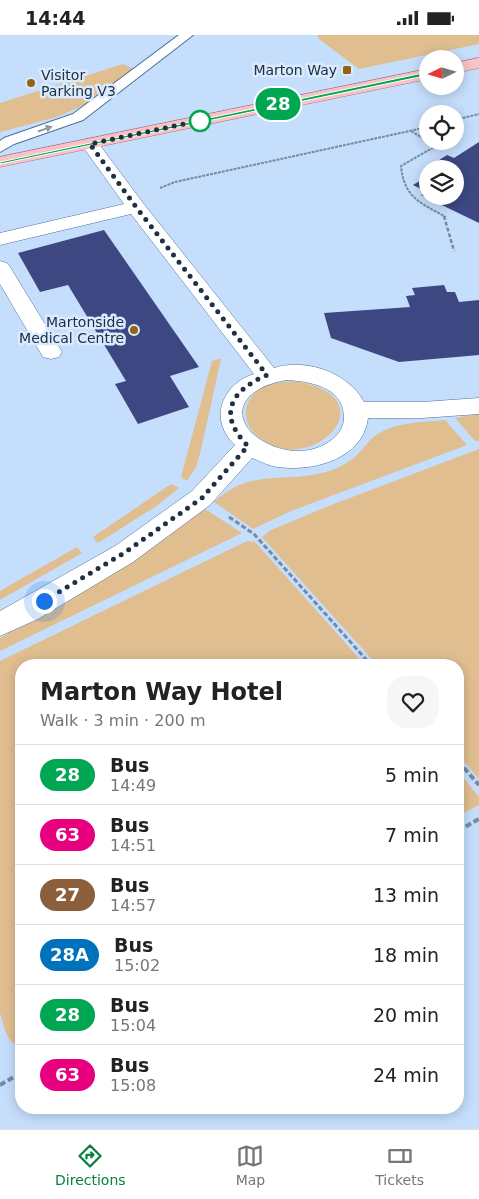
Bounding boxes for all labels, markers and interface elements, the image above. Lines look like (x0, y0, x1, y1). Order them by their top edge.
text: 14:44 (25, 7, 85, 29)
north arrow (419, 50, 464, 95)
map controls (419, 50, 464, 205)
place label: Marton Way (253, 62, 337, 78)
marker: Marton Way (341, 64, 353, 76)
place label: Visitor Parking V3 (41, 67, 116, 99)
marker: Visitor Parking V3 (25, 77, 37, 89)
line badge: 28 (256, 88, 300, 120)
text: 28 (265, 93, 291, 114)
button: locate (419, 105, 464, 150)
unlabelled marker (189, 110, 211, 132)
one-way arrow (37, 125, 52, 132)
button: layers (419, 160, 464, 205)
place label: Martonside Medical Centre (19, 314, 124, 346)
marker: Martonside Medical Centre (128, 324, 140, 336)
your location (32, 589, 57, 614)
button: heart (387, 676, 439, 728)
text: Marton Way Hotel (40, 678, 283, 706)
text: Walk · 3 min · 200 m (40, 711, 205, 730)
text: Bus (110, 754, 149, 776)
text: 28 (55, 764, 80, 785)
text: 5 min (385, 764, 439, 786)
text: 14:49 (110, 776, 156, 795)
text: Bus (110, 814, 149, 836)
text: 63 (55, 824, 80, 845)
text: 7 min (385, 824, 439, 846)
text: 14:51 (110, 836, 156, 855)
text: Bus (110, 874, 149, 896)
text: 27 (55, 884, 80, 905)
text: 13 min (373, 884, 439, 906)
text: 14:57 (110, 896, 156, 915)
text: Bus (114, 934, 153, 956)
text: 28A (50, 944, 89, 965)
text: 18 min (373, 944, 439, 966)
text: 15:02 (114, 956, 160, 975)
text: Bus (110, 994, 149, 1016)
text: 28 (55, 1004, 80, 1025)
text: 20 min (373, 1004, 439, 1026)
text: 15:04 (110, 1016, 156, 1035)
text: Bus (110, 1054, 149, 1076)
text: 63 (55, 1064, 80, 1085)
text: 24 min (373, 1064, 439, 1086)
text: 15:08 (110, 1076, 156, 1095)
tab: Directions (55, 1142, 126, 1188)
tab: Map (236, 1142, 265, 1188)
tab: Tickets (375, 1142, 424, 1188)

